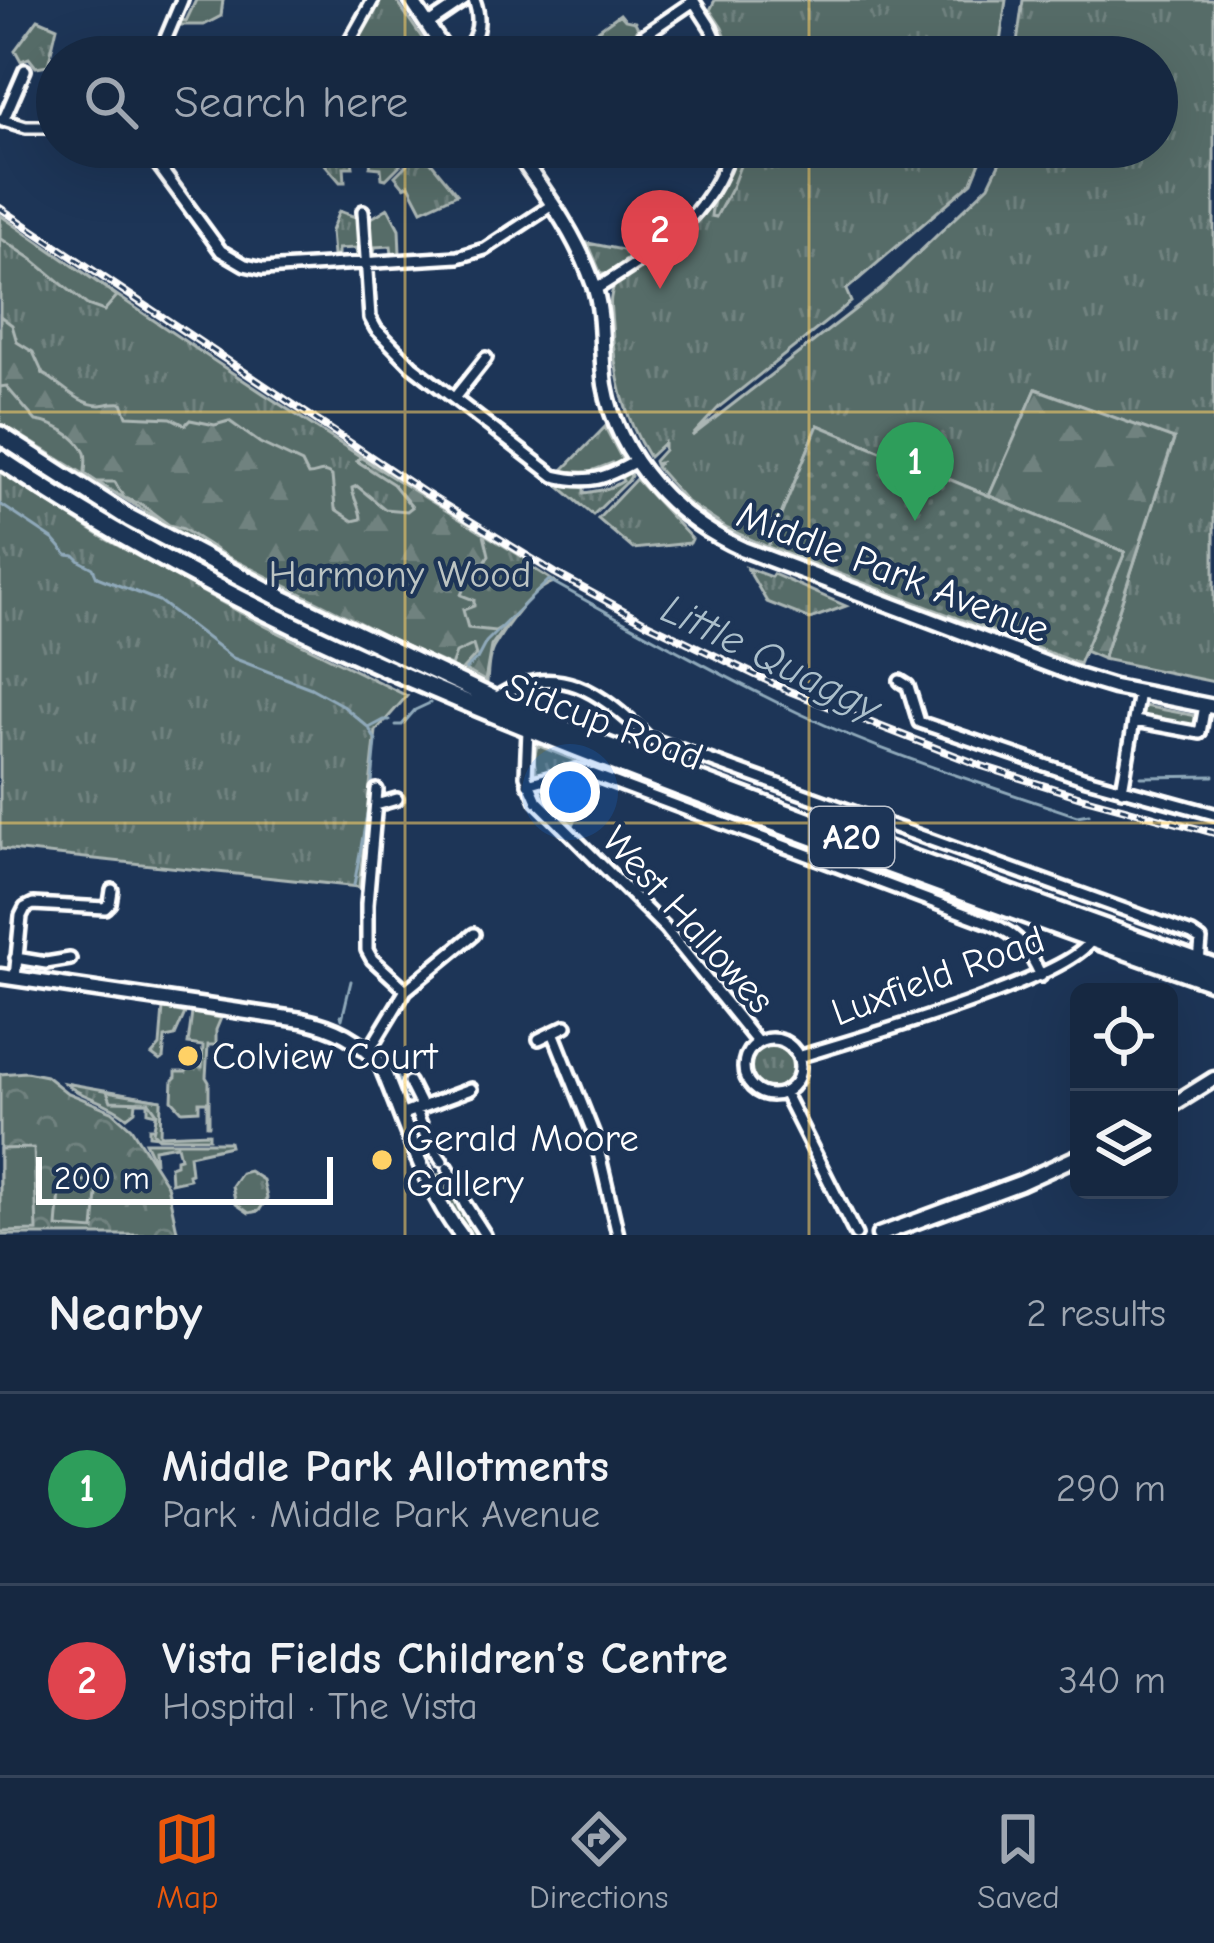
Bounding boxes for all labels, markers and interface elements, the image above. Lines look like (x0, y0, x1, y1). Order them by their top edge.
search box (36, 36, 1178, 168)
icon: search (78, 69, 144, 135)
text: Search here (174, 76, 408, 128)
pin: 2 (621, 190, 699, 289)
pin: 1 (876, 422, 954, 521)
street label: Middle Park Avenue (731, 492, 1055, 652)
park label: Harmony Wood (269, 552, 531, 597)
water label: Little Quaggy (654, 584, 890, 733)
street label: Sidcup Road (499, 664, 709, 780)
your location (540, 762, 600, 822)
road number: A20 (810, 807, 894, 867)
street label: West Hallowes (593, 818, 783, 1022)
street label: Luxfield Road (825, 917, 1051, 1035)
map controls (1070, 983, 1178, 1199)
button: locate (1070, 983, 1178, 1091)
place label: Colview Court (212, 1034, 439, 1079)
marker: Colview Court (175, 1043, 201, 1069)
button: layers (1070, 1091, 1178, 1199)
place label: Gerald Moore Gallery (406, 1116, 639, 1206)
marker: Gerald Moore Gallery (369, 1147, 395, 1173)
scale bar (36, 1151, 333, 1204)
text: 200 m (54, 1159, 150, 1197)
text: Nearby (48, 1284, 202, 1343)
text: 2 results (1026, 1291, 1166, 1336)
text: Middle Park Allotments (162, 1440, 609, 1492)
text: 1 (79, 1466, 95, 1511)
text: 290 m (1056, 1466, 1166, 1511)
text: Park · Middle Park Avenue (162, 1492, 600, 1537)
text: Vista Fields Children’s Centre (162, 1632, 728, 1684)
text: 2 (77, 1658, 97, 1703)
text: 340 m (1058, 1658, 1166, 1703)
text: Hospital · The Vista (162, 1684, 478, 1729)
tab: Map (154, 1806, 220, 1916)
tab: Directions (529, 1806, 669, 1916)
tab: Saved (977, 1806, 1060, 1916)

